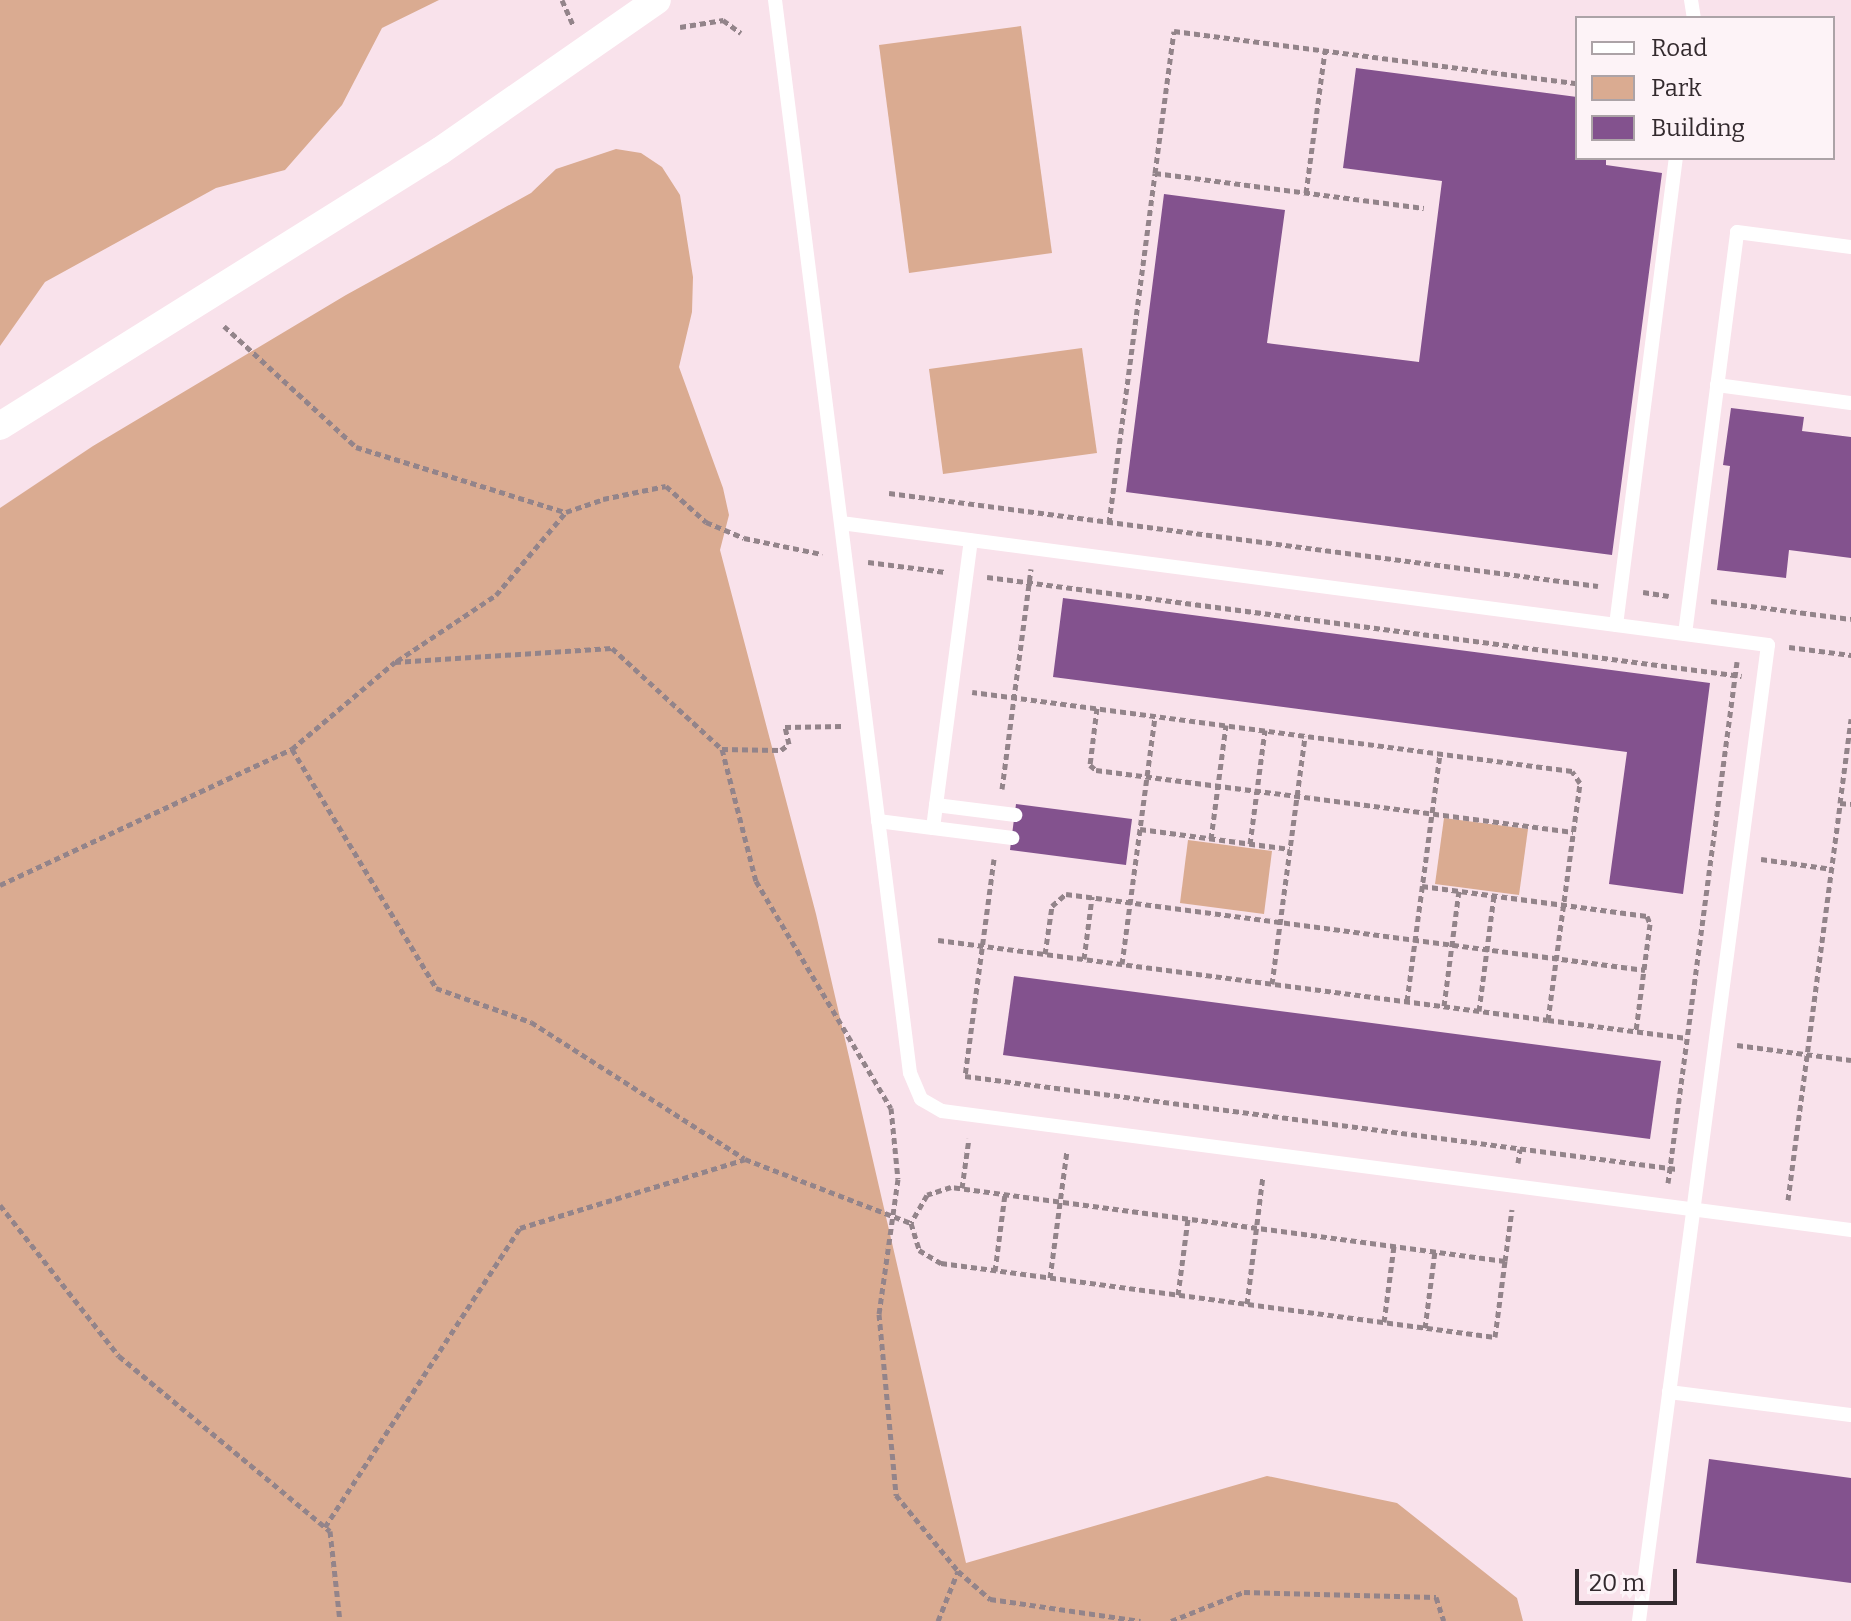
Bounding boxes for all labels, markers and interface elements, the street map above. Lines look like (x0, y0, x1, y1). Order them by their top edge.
legend (1575, 16, 1835, 160)
text: Road (1651, 34, 1707, 62)
text: Park (1651, 74, 1702, 102)
text: Building (1651, 114, 1745, 142)
scale bar (1579, 1553, 1681, 1603)
text: 20 m (1589, 1569, 1645, 1597)

